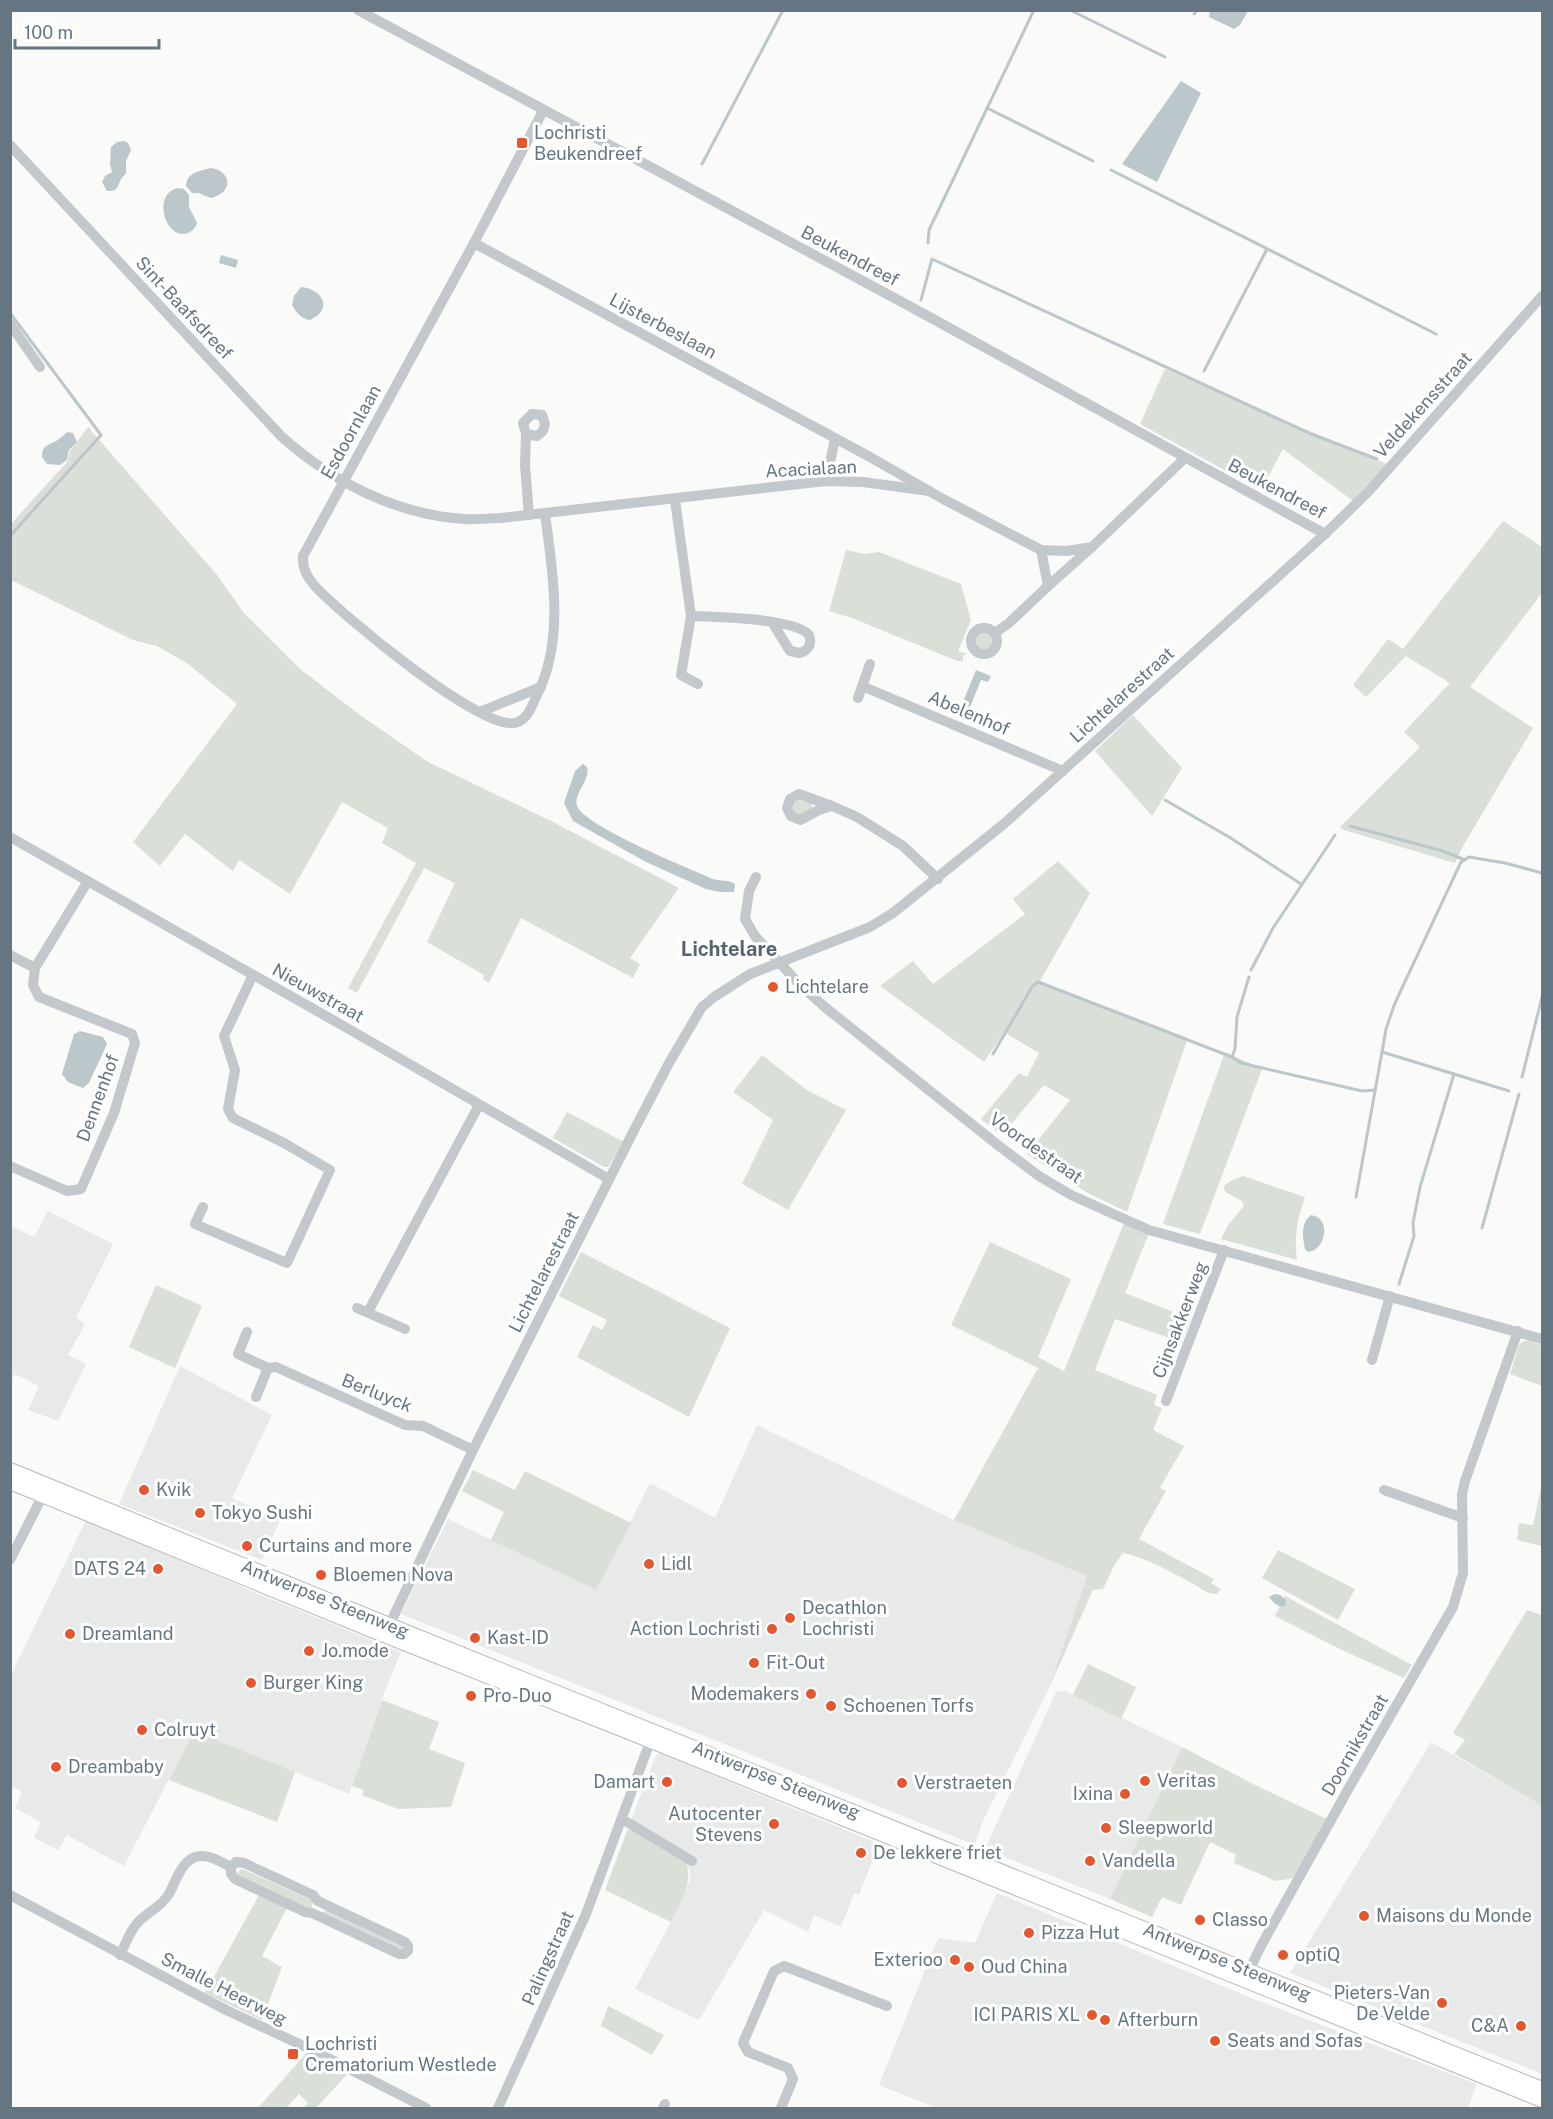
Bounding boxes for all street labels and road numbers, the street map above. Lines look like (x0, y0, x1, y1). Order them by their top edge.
street label: Beukendreef (798, 221, 903, 290)
street label: Sint-Baafsdreef (131, 252, 237, 363)
street label: Lijsterbeslaan (606, 289, 720, 363)
street label: Veldekensstraat (1369, 347, 1476, 462)
street label: Esdoornlaan (316, 381, 385, 482)
street label: Beukendreef (1225, 454, 1330, 523)
street label: Acacialaan (765, 456, 857, 481)
street label: Lichtelarestraat (1065, 642, 1178, 747)
street label: Abelenhof (925, 686, 1013, 739)
street label: Nieuwstraat (269, 959, 368, 1026)
street label: Dennenhof (72, 1051, 123, 1144)
street label: Voordestraat (986, 1108, 1087, 1187)
street label: Lichtelarestraat (504, 1208, 583, 1336)
street label: Cijnsakkerweg (1148, 1258, 1211, 1381)
street label: Berluyck (339, 1369, 416, 1416)
street label: Antwerpse Steenweg (238, 1555, 412, 1642)
street label: Doornikstraat (1317, 1690, 1392, 1799)
street label: Antwerpse Steenweg (689, 1736, 863, 1823)
street label: Palingstraat (517, 1907, 578, 2008)
street label: Antwerpse Steenweg (1140, 1918, 1314, 2005)
street label: Smalle Heerweg (158, 1948, 291, 2029)

